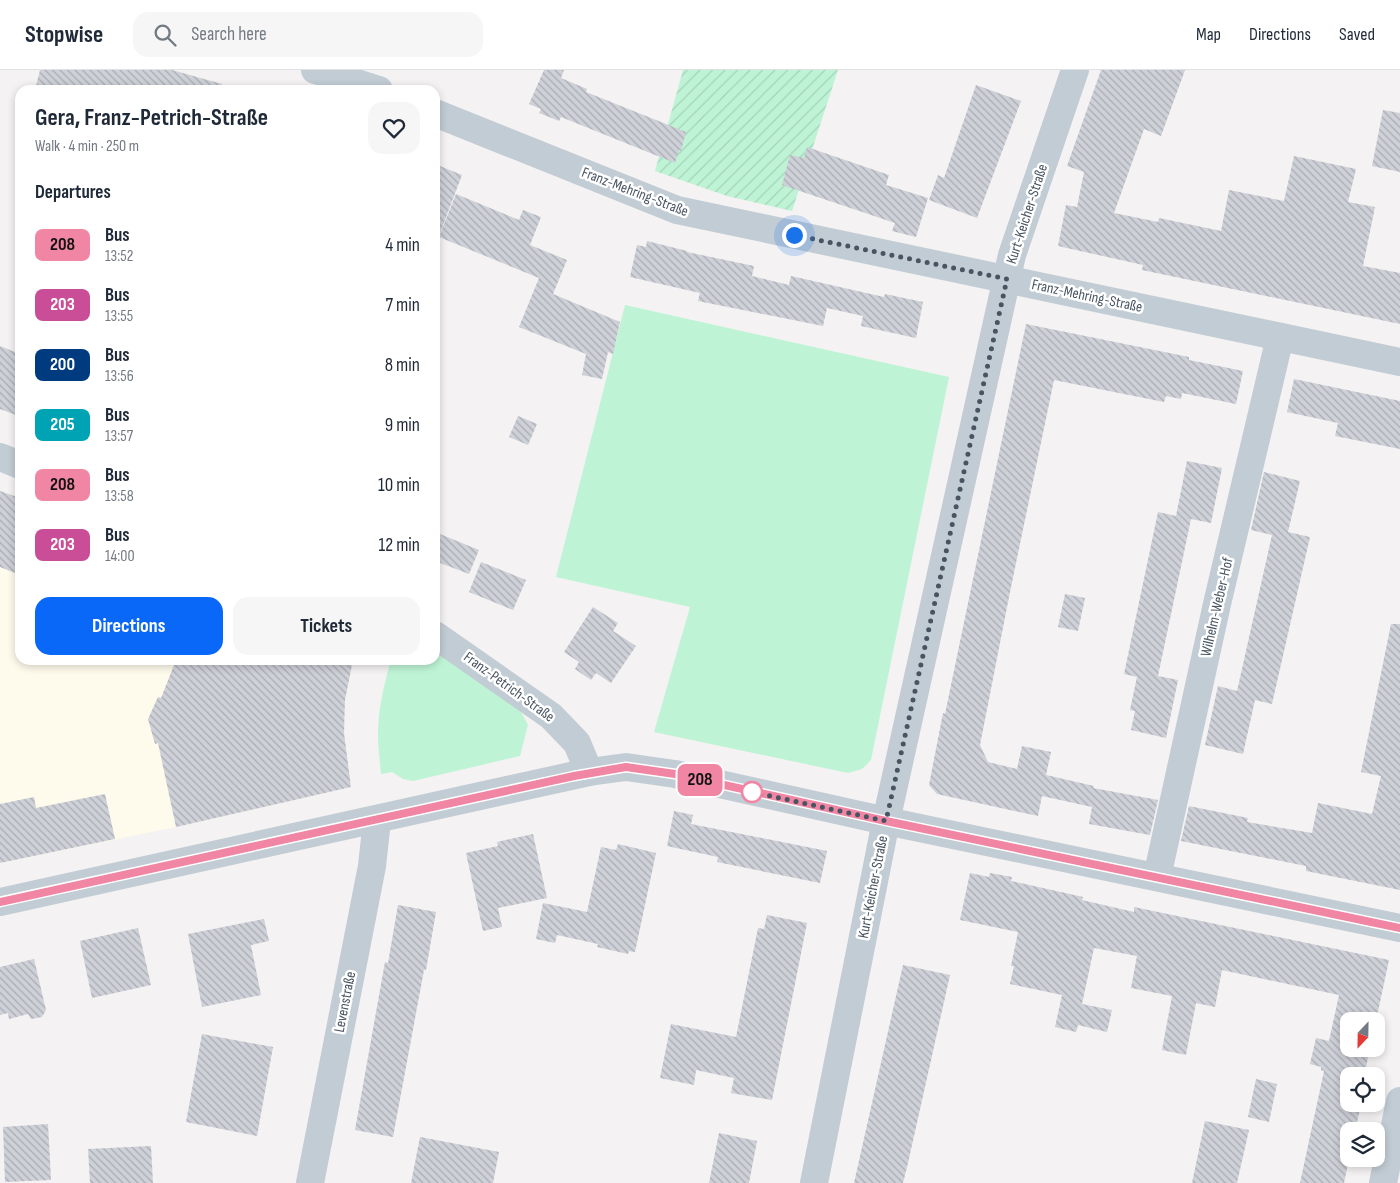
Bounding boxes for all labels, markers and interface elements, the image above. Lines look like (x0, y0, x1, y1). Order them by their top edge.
search box (133, 12, 483, 57)
text: Stopwise (25, 20, 103, 49)
icon: search (151, 21, 179, 49)
text: Search here (191, 23, 267, 46)
text: Map (1196, 24, 1221, 45)
text: Directions (1249, 24, 1311, 45)
text: Saved (1339, 24, 1375, 45)
button: heart (368, 102, 420, 154)
text: Gera, Franz-Petrich-Straße (35, 103, 268, 132)
text: Walk · 4 min · 250 m (35, 137, 139, 156)
street label: Kurt-Keicher-Straße (1002, 162, 1052, 266)
street label: Franz-Mehring-Straße (579, 163, 691, 221)
text: Departures (35, 181, 111, 204)
your location (782, 223, 807, 248)
text: Bus (105, 224, 130, 247)
text: 208 (50, 234, 75, 255)
text: 4 min (385, 234, 420, 257)
text: 13:52 (105, 247, 133, 266)
street label: Franz-Mehring-Straße (1030, 275, 1144, 317)
text: Bus (105, 284, 130, 307)
text: 203 (50, 294, 75, 315)
text: 7 min (386, 294, 420, 317)
text: 13:55 (105, 307, 133, 326)
text: Bus (105, 344, 130, 367)
text: 200 (50, 354, 75, 375)
text: 8 min (385, 354, 420, 377)
text: 13:56 (105, 367, 134, 386)
text: Bus (105, 404, 130, 427)
text: 205 (50, 414, 75, 435)
text: 9 min (385, 414, 420, 437)
text: 13:57 (105, 427, 133, 446)
text: Bus (105, 464, 130, 487)
text: 208 (50, 474, 75, 495)
text: 10 min (378, 474, 420, 497)
text: 13:58 (105, 487, 134, 506)
text: Bus (105, 524, 130, 547)
text: 203 (50, 534, 75, 555)
text: 12 min (378, 534, 420, 557)
text: 14:00 (105, 547, 135, 566)
street label: Wilhelm-Weber-Hof (1196, 555, 1238, 658)
button: Directions (35, 597, 223, 655)
button: Tickets (233, 597, 420, 655)
street label: Franz-Petrich-Straße (460, 648, 558, 726)
line badge: 208 (671, 764, 729, 796)
text: 208 (688, 769, 712, 790)
unlabelled marker (741, 781, 763, 803)
street label: Kurt-Keicher-Straße (854, 834, 892, 940)
street label: Levenstraße (330, 970, 360, 1034)
north arrow (1340, 1012, 1385, 1058)
map controls (1340, 1012, 1385, 1167)
button: locate (1340, 1067, 1385, 1112)
button: layers (1340, 1122, 1385, 1167)

